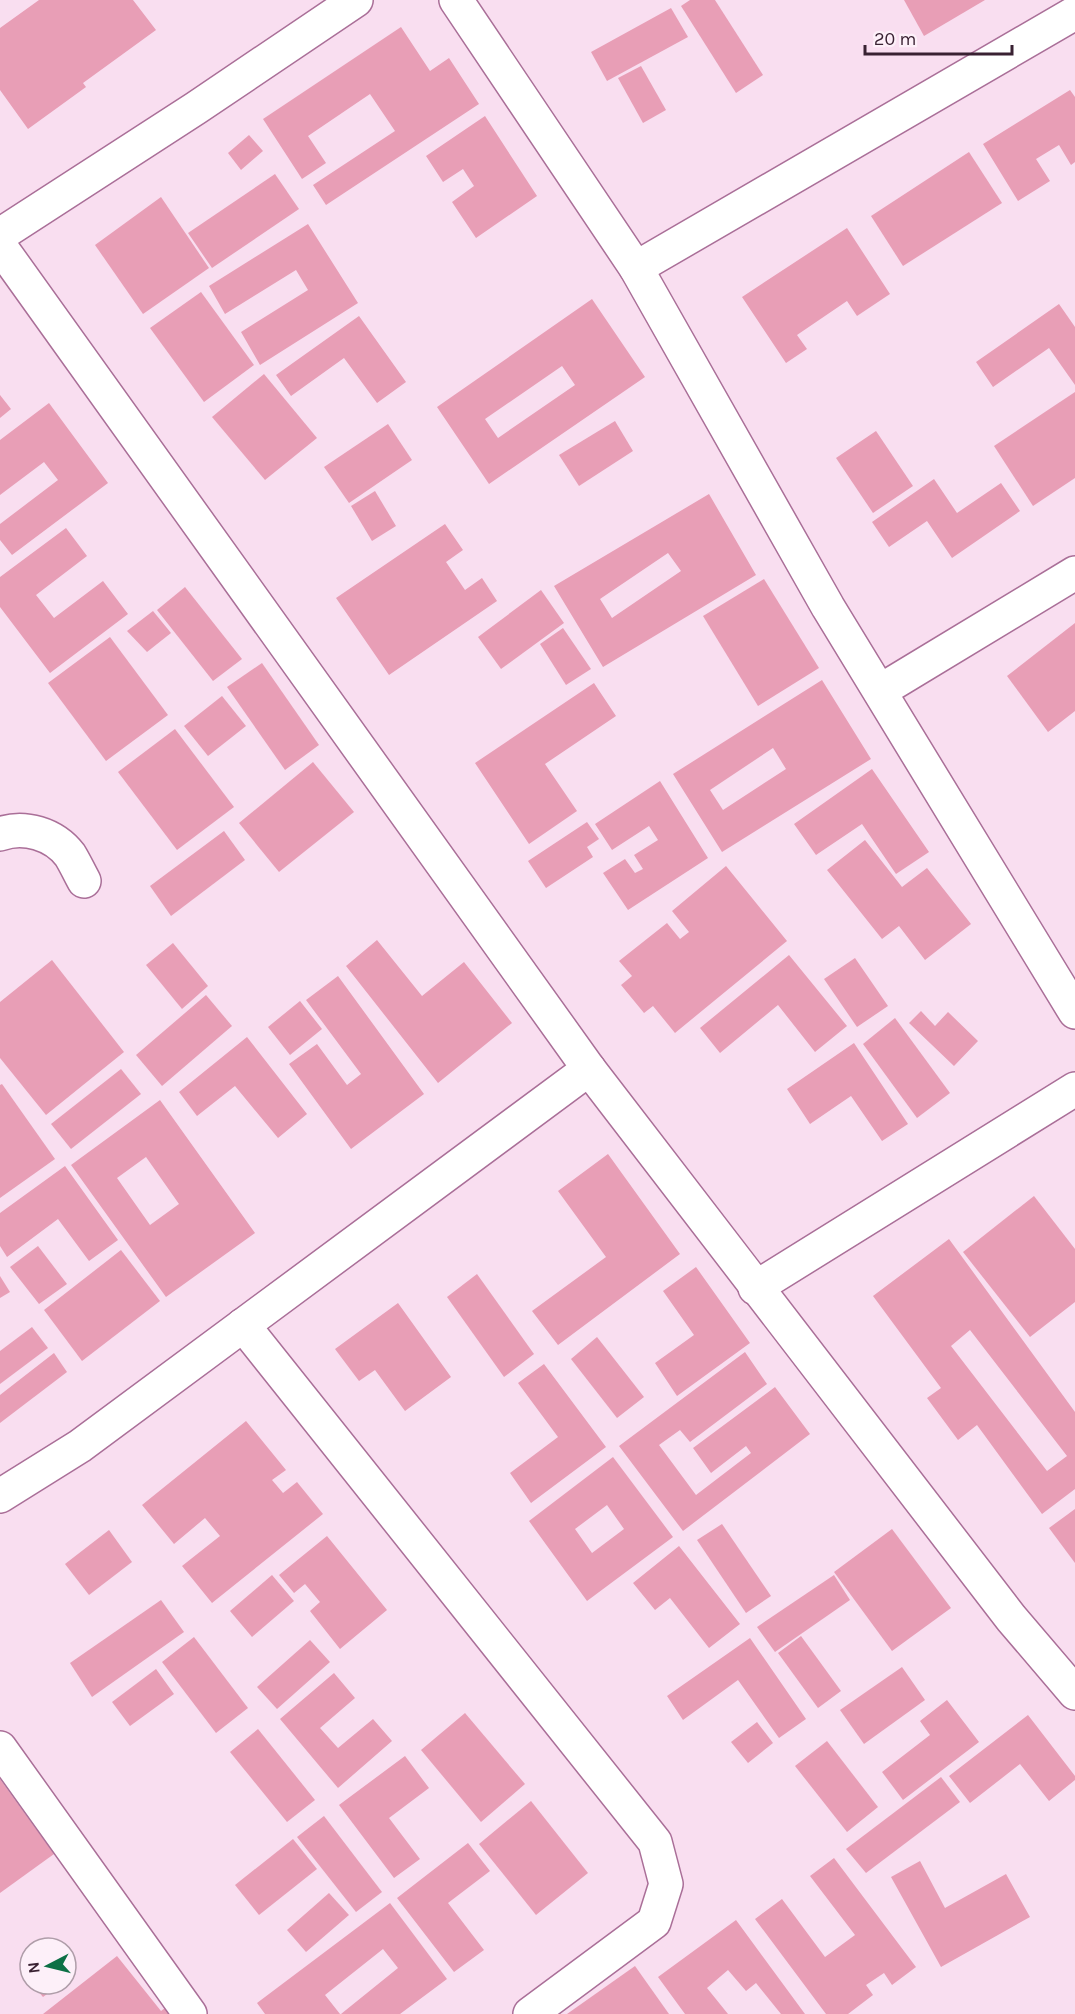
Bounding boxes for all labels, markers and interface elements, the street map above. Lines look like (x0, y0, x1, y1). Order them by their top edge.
scale bar (865, 18, 1012, 56)
text: 20 m (874, 28, 916, 50)
north arrow (18, 1936, 78, 1996)
text: N (23, 1961, 44, 1975)

